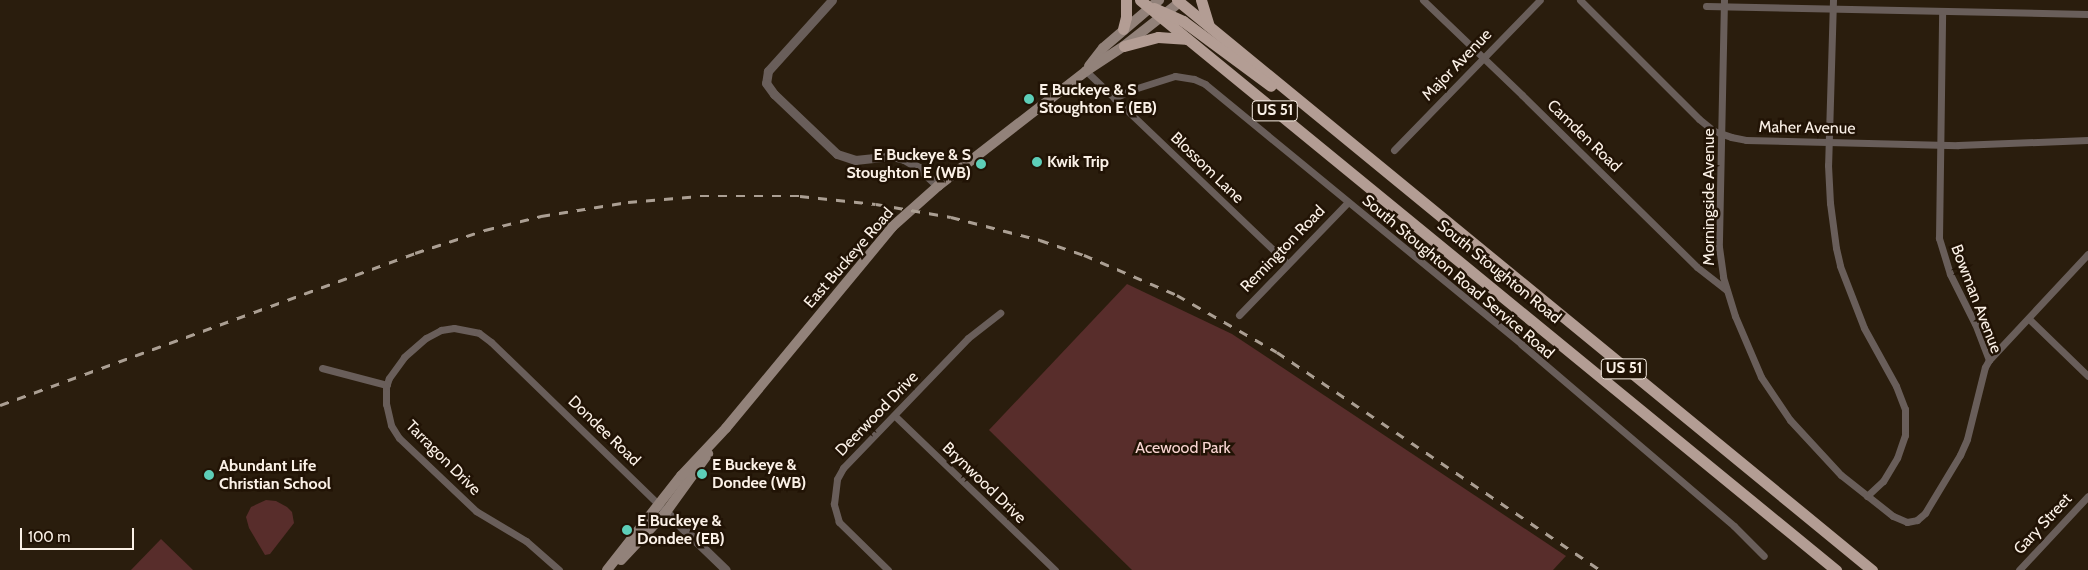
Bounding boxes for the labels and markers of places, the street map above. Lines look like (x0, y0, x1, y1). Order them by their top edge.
place label: E Buckeye & S Stoughton E (EB) (1039, 80, 1157, 118)
marker: E Buckeye & S Stoughton E (EB) (1023, 93, 1035, 105)
place label: E Buckeye & S Stoughton E (WB) (846, 145, 971, 183)
place label: Kwik Trip (1047, 152, 1109, 172)
marker: Kwik Trip (1031, 156, 1043, 168)
marker: E Buckeye & S Stoughton E (WB) (975, 158, 987, 170)
place label: E Buckeye & Dondee (WB) (712, 455, 806, 493)
place label: Abundant Life Christian School (219, 456, 331, 494)
marker: E Buckeye & Dondee (WB) (696, 468, 708, 480)
marker: Abundant Life Christian School (203, 469, 215, 481)
place label: E Buckeye & Dondee (EB) (637, 511, 725, 549)
marker: E Buckeye & Dondee (EB) (621, 524, 633, 536)

